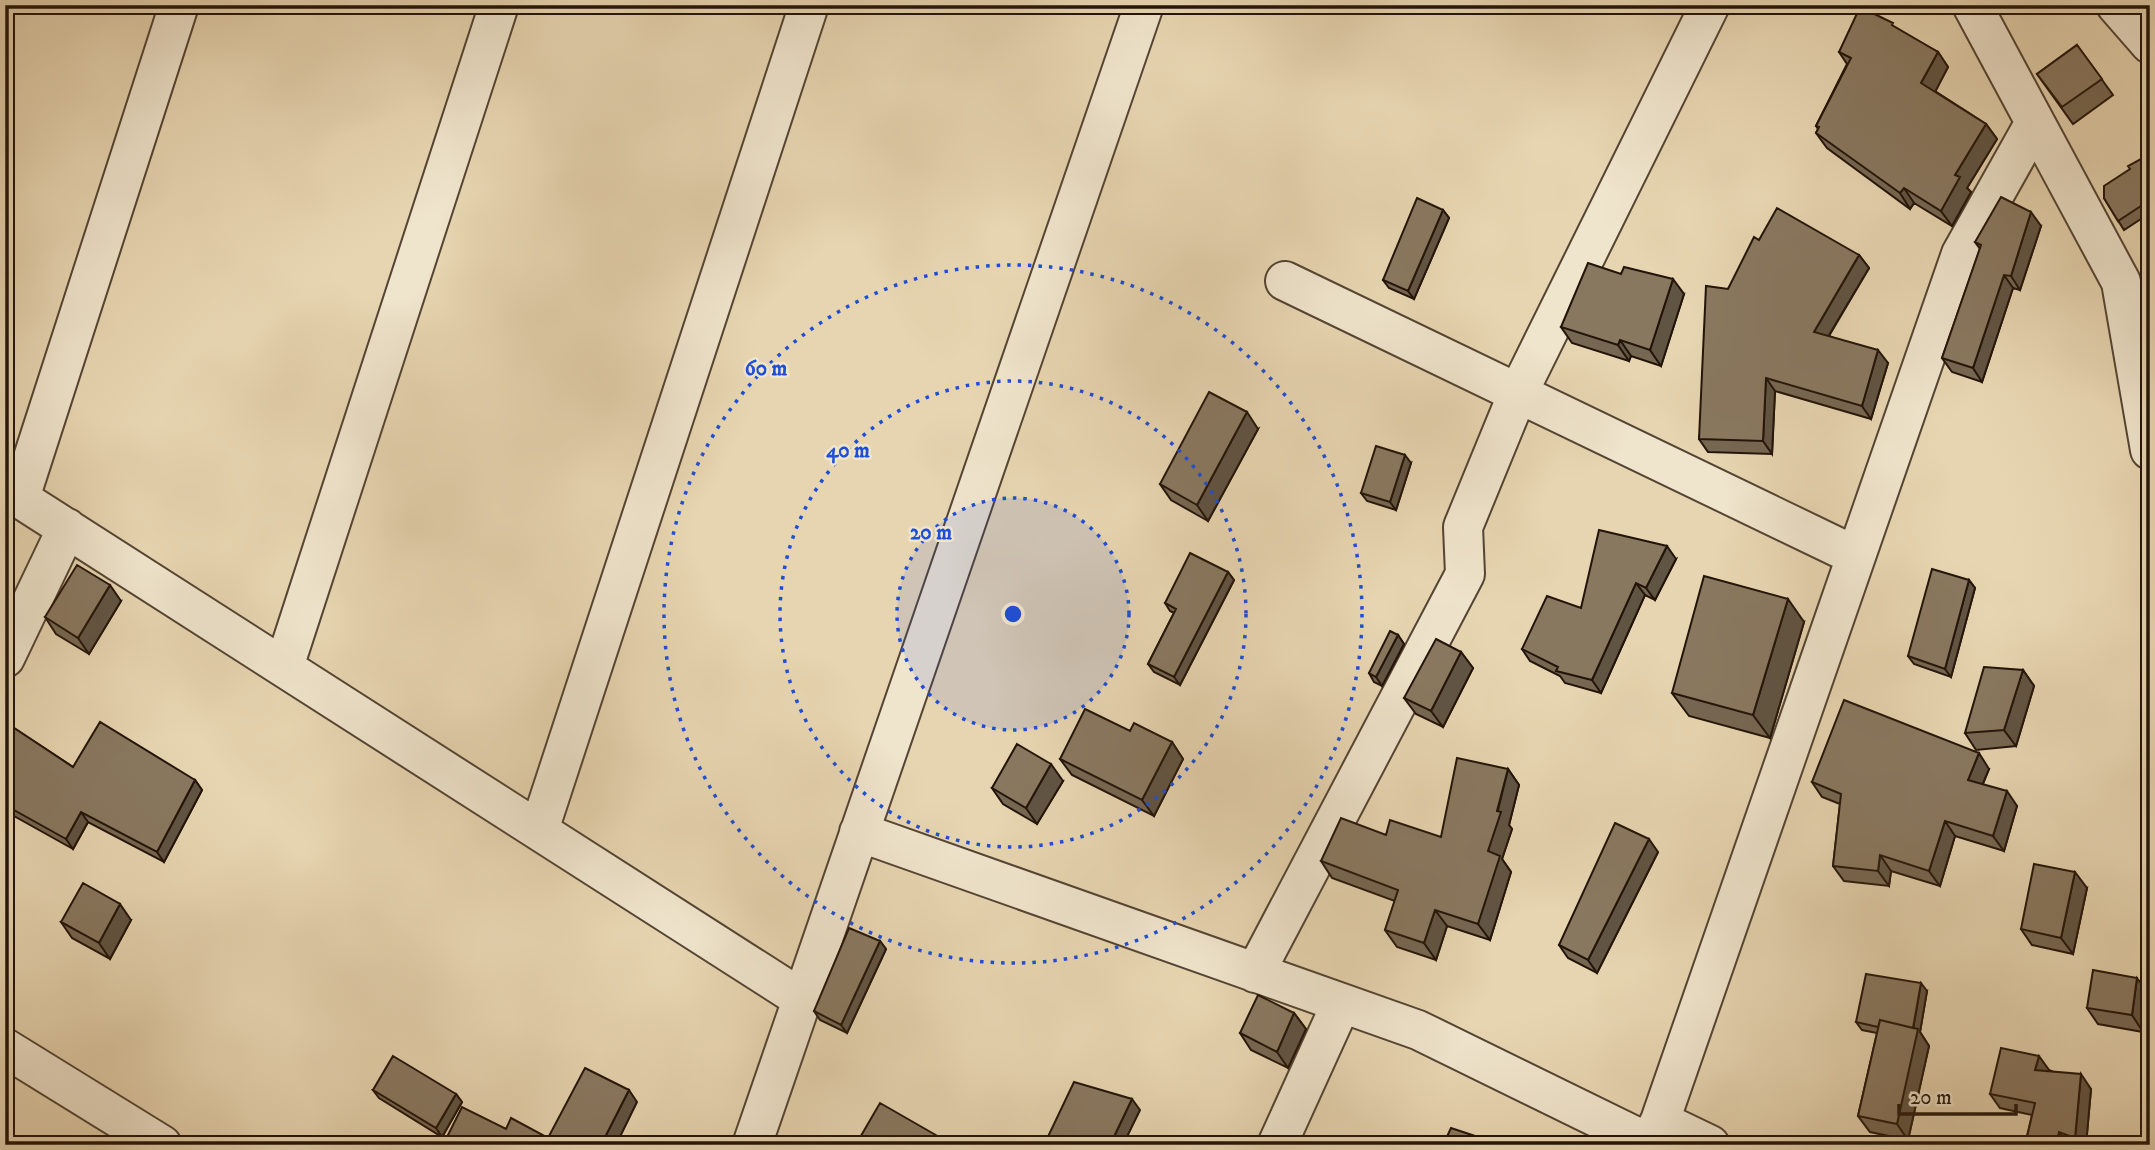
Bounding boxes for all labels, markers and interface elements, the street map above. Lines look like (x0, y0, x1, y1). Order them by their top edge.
text: 60 m (745, 356, 787, 382)
text: 40 m (826, 438, 870, 464)
text: 20 m (910, 520, 952, 546)
centre of rings (1001, 602, 1025, 626)
scale bar (1899, 1073, 2017, 1117)
text: 20 m (1910, 1085, 1952, 1111)

